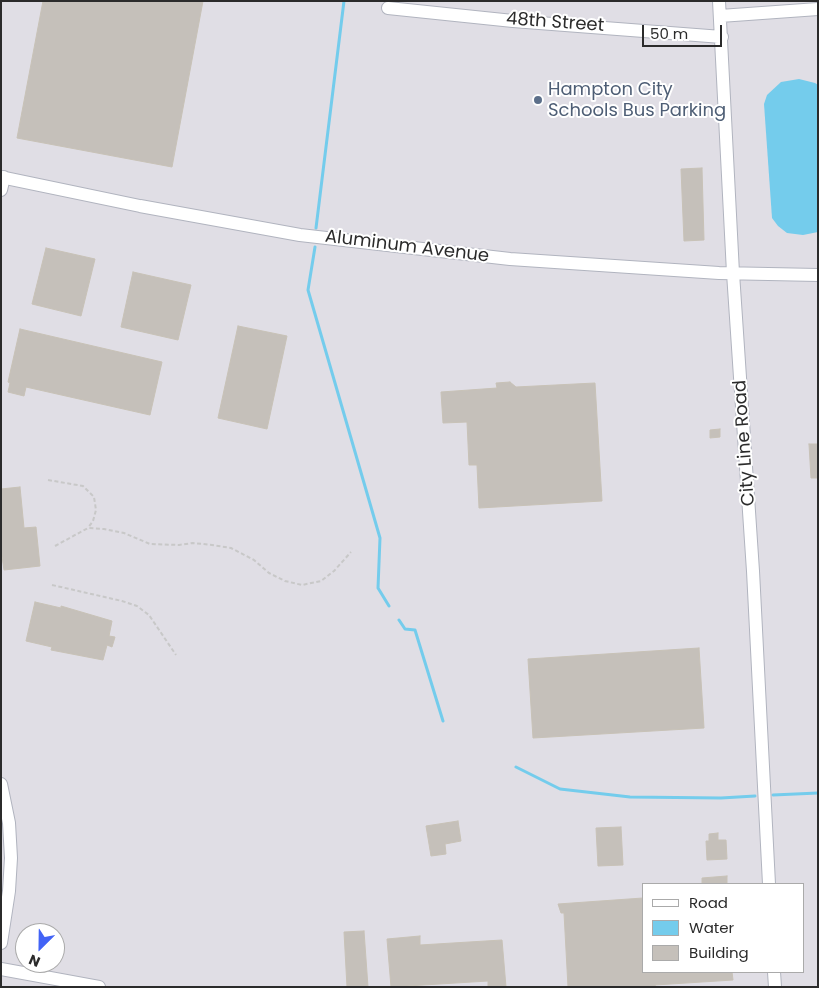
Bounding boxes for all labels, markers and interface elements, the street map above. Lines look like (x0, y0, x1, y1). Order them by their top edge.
street label: 48th Street (505, 9, 605, 37)
scale bar (644, 15, 724, 47)
text: 50 m (650, 23, 688, 44)
place label: Hampton City Schools Bus Parking (548, 79, 726, 122)
marker: Hampton City Schools Bus Parking (532, 94, 544, 106)
street label: Aluminum Avenue (324, 226, 490, 268)
street label: City Line Road (730, 379, 760, 507)
legend (642, 883, 804, 973)
text: Road (689, 892, 728, 913)
text: Water (689, 917, 734, 938)
north arrow (15, 923, 65, 973)
text: Building (689, 942, 749, 963)
text: N (26, 950, 43, 972)

